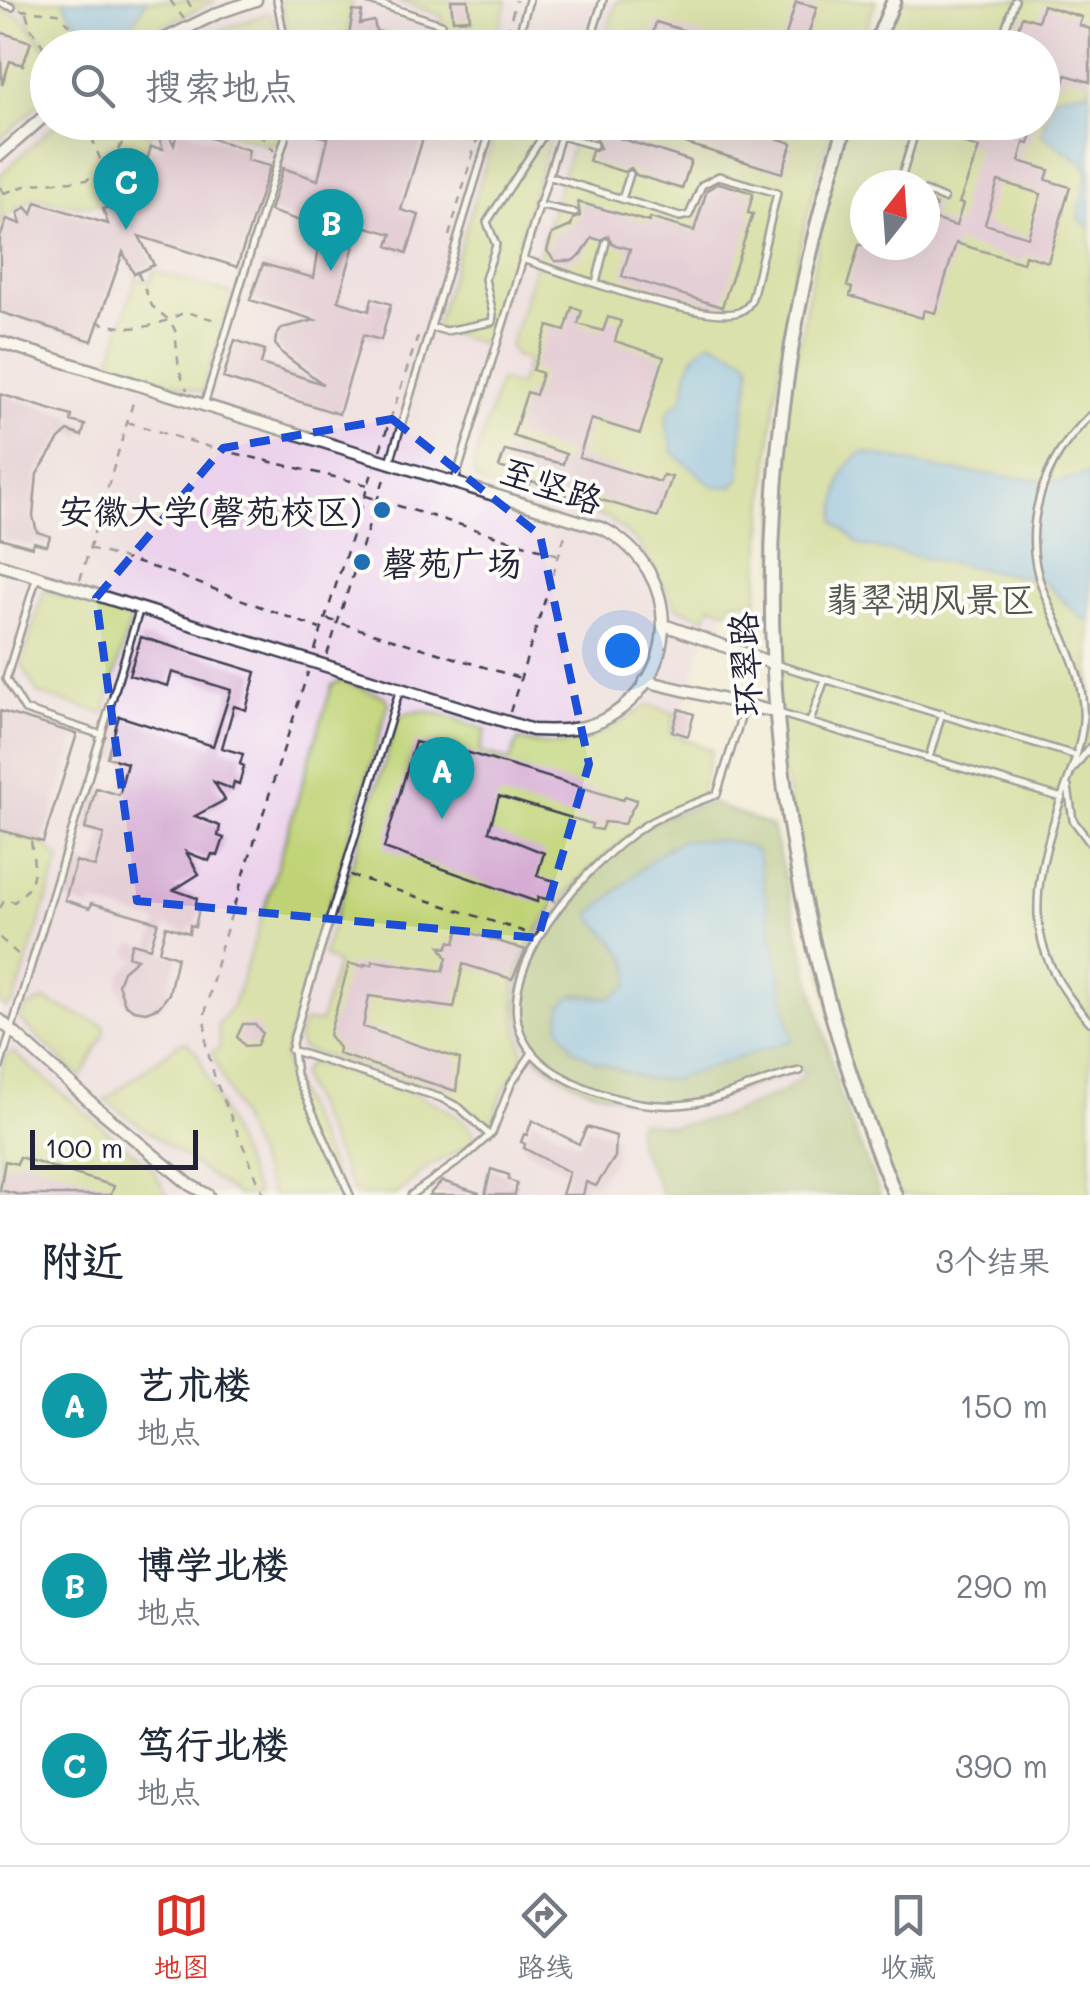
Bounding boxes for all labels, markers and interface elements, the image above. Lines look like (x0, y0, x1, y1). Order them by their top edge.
search box (30, 30, 1060, 140)
icon: search (65, 58, 120, 113)
text: 搜索地点 (145, 60, 297, 110)
pin: C (94, 148, 158, 230)
north arrow (850, 170, 940, 260)
pin: B (298, 188, 364, 271)
street label: 至坚路 (495, 445, 609, 523)
place label: 安徽大学(磬苑校区) (58, 487, 362, 533)
marker: 安徽大学(磬苑校区) (371, 499, 393, 521)
place label: 磬苑广场 (382, 539, 522, 585)
marker: 磬苑广场 (351, 551, 373, 573)
park label: 翡翠湖风景区 (825, 575, 1035, 621)
street label: 环翠路 (718, 610, 770, 718)
your location (597, 625, 648, 676)
pin: A (410, 736, 474, 819)
scale bar (30, 1125, 198, 1170)
text: 100 m (45, 1129, 123, 1165)
text: 附近 (40, 1232, 124, 1287)
text: 3个结果 (935, 1239, 1050, 1281)
text: 艺术楼 (137, 1358, 251, 1408)
text: A (63, 1384, 86, 1426)
text: 150 m (960, 1384, 1048, 1426)
text: 地点 (137, 1409, 201, 1451)
text: 博学北楼 (137, 1538, 289, 1588)
text: B (64, 1564, 85, 1606)
text: 290 m (956, 1564, 1048, 1606)
text: 地点 (137, 1589, 201, 1631)
text: 笃行北楼 (137, 1718, 289, 1768)
text: C (63, 1744, 86, 1786)
text: 390 m (955, 1744, 1048, 1786)
text: 地点 (137, 1769, 201, 1811)
tab: 地图 (154, 1888, 210, 1985)
tab: 路线 (517, 1888, 573, 1985)
tab: 收藏 (880, 1888, 936, 1985)

